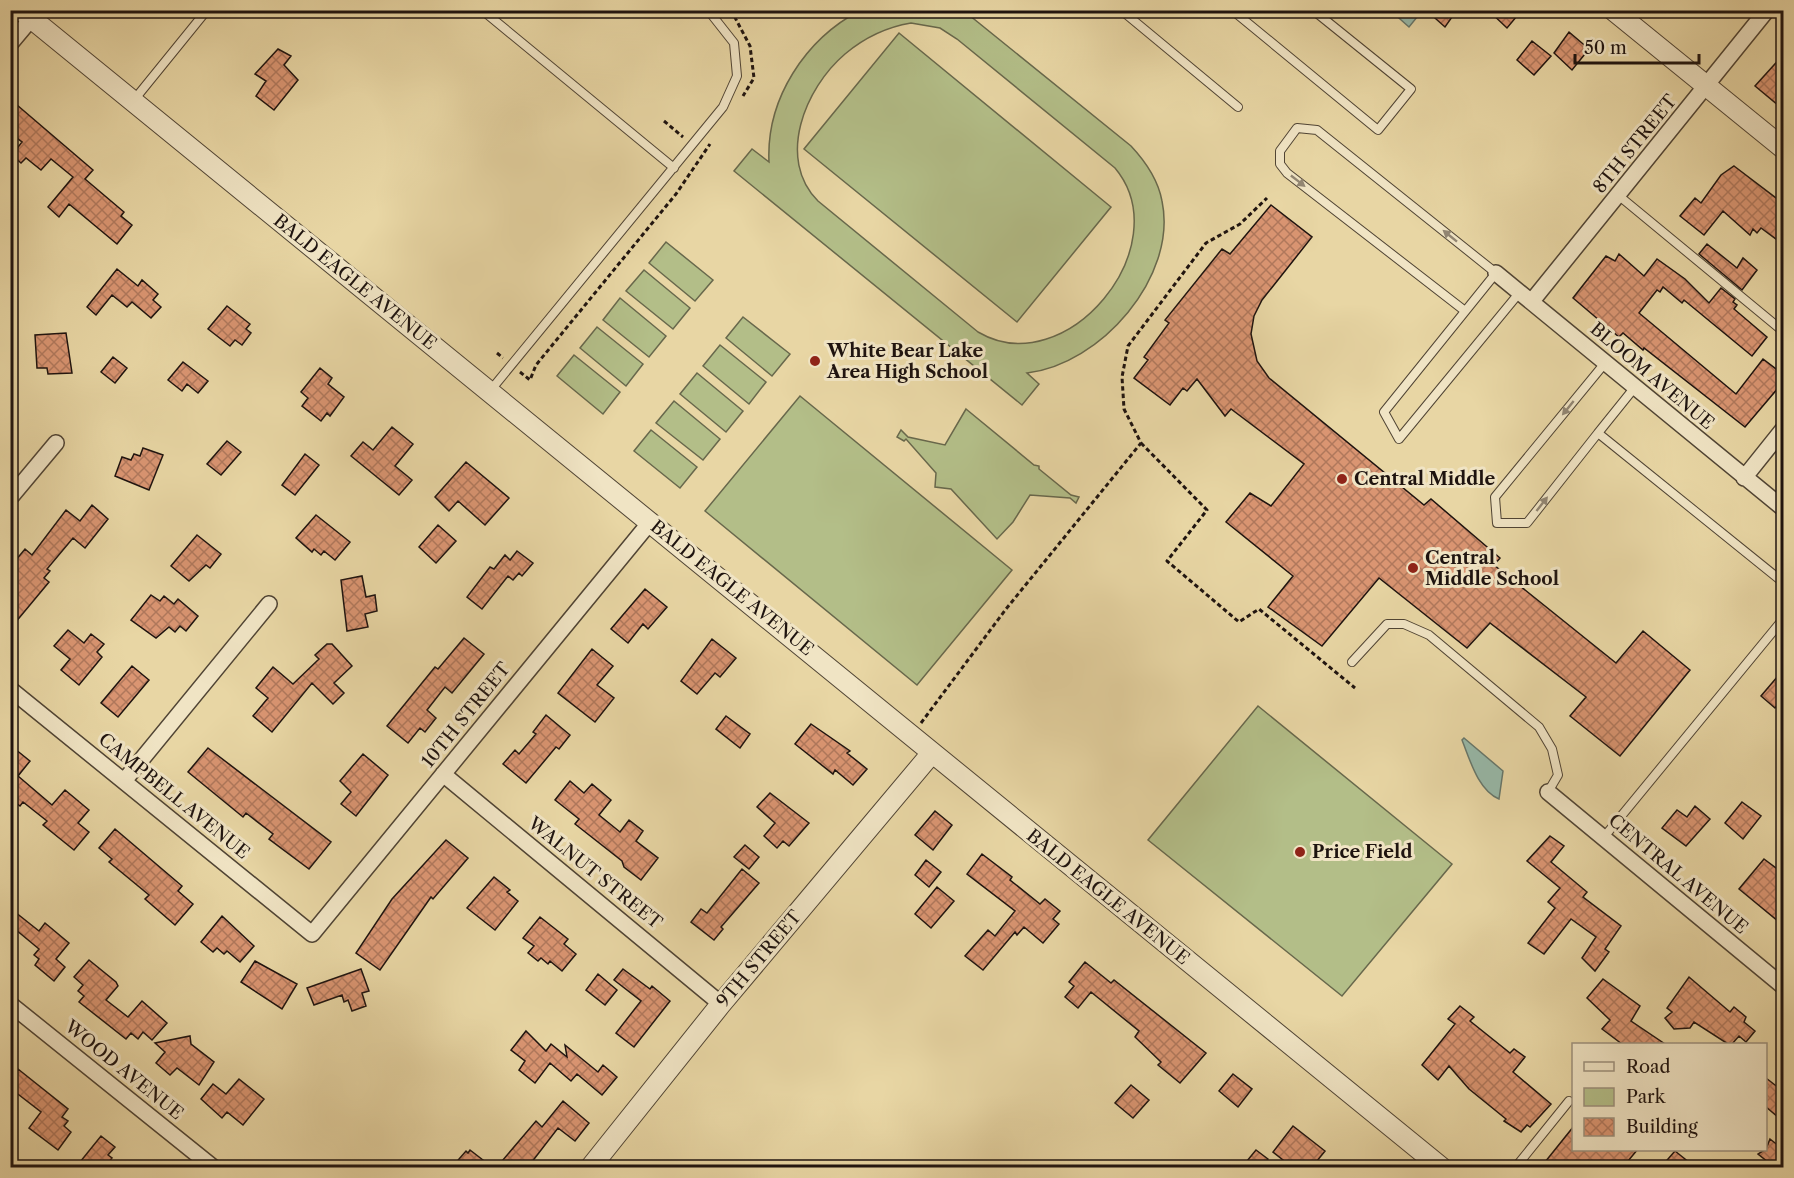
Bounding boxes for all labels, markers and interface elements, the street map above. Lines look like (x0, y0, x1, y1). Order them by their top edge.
scale bar (1575, 27, 1700, 65)
text: 50 m (1584, 37, 1627, 59)
street label: 8TH STREET (1589, 90, 1682, 198)
one-way arrow (1290, 175, 1306, 188)
street label: BALD EAGLE AVENUE (269, 210, 441, 354)
one-way arrow (1443, 231, 1458, 243)
street label: BLOOM AVENUE (1586, 318, 1718, 434)
place label: White Bear Lake Area High School (826, 340, 988, 383)
marker: White Bear Lake Area High School (808, 354, 822, 368)
one-way arrow (1562, 400, 1575, 416)
place label: Central Middle (1354, 468, 1496, 490)
marker: Central Middle (1335, 472, 1349, 486)
one-way arrow (1536, 496, 1549, 512)
street label: BALD EAGLE AVENUE (646, 516, 818, 660)
place label: Central Middle School (1425, 547, 1559, 590)
marker: Central Middle School (1406, 561, 1420, 575)
street label: 10TH STREET (417, 658, 515, 772)
street label: CAMPBELL AVENUE (94, 728, 254, 864)
street label: CENTRAL AVENUE (1604, 809, 1752, 939)
street label: WALNUT STREET (523, 812, 667, 934)
street label: BALD EAGLE AVENUE (1022, 825, 1194, 969)
place label: Price Field (1312, 841, 1412, 863)
marker: Price Field (1293, 845, 1307, 859)
street label: 9TH STREET (712, 906, 806, 1012)
street label: WOOD AVENUE (60, 1015, 188, 1124)
legend (1572, 1043, 1767, 1151)
text: Road (1626, 1056, 1671, 1078)
text: Park (1626, 1086, 1667, 1108)
text: Building (1626, 1116, 1698, 1138)

